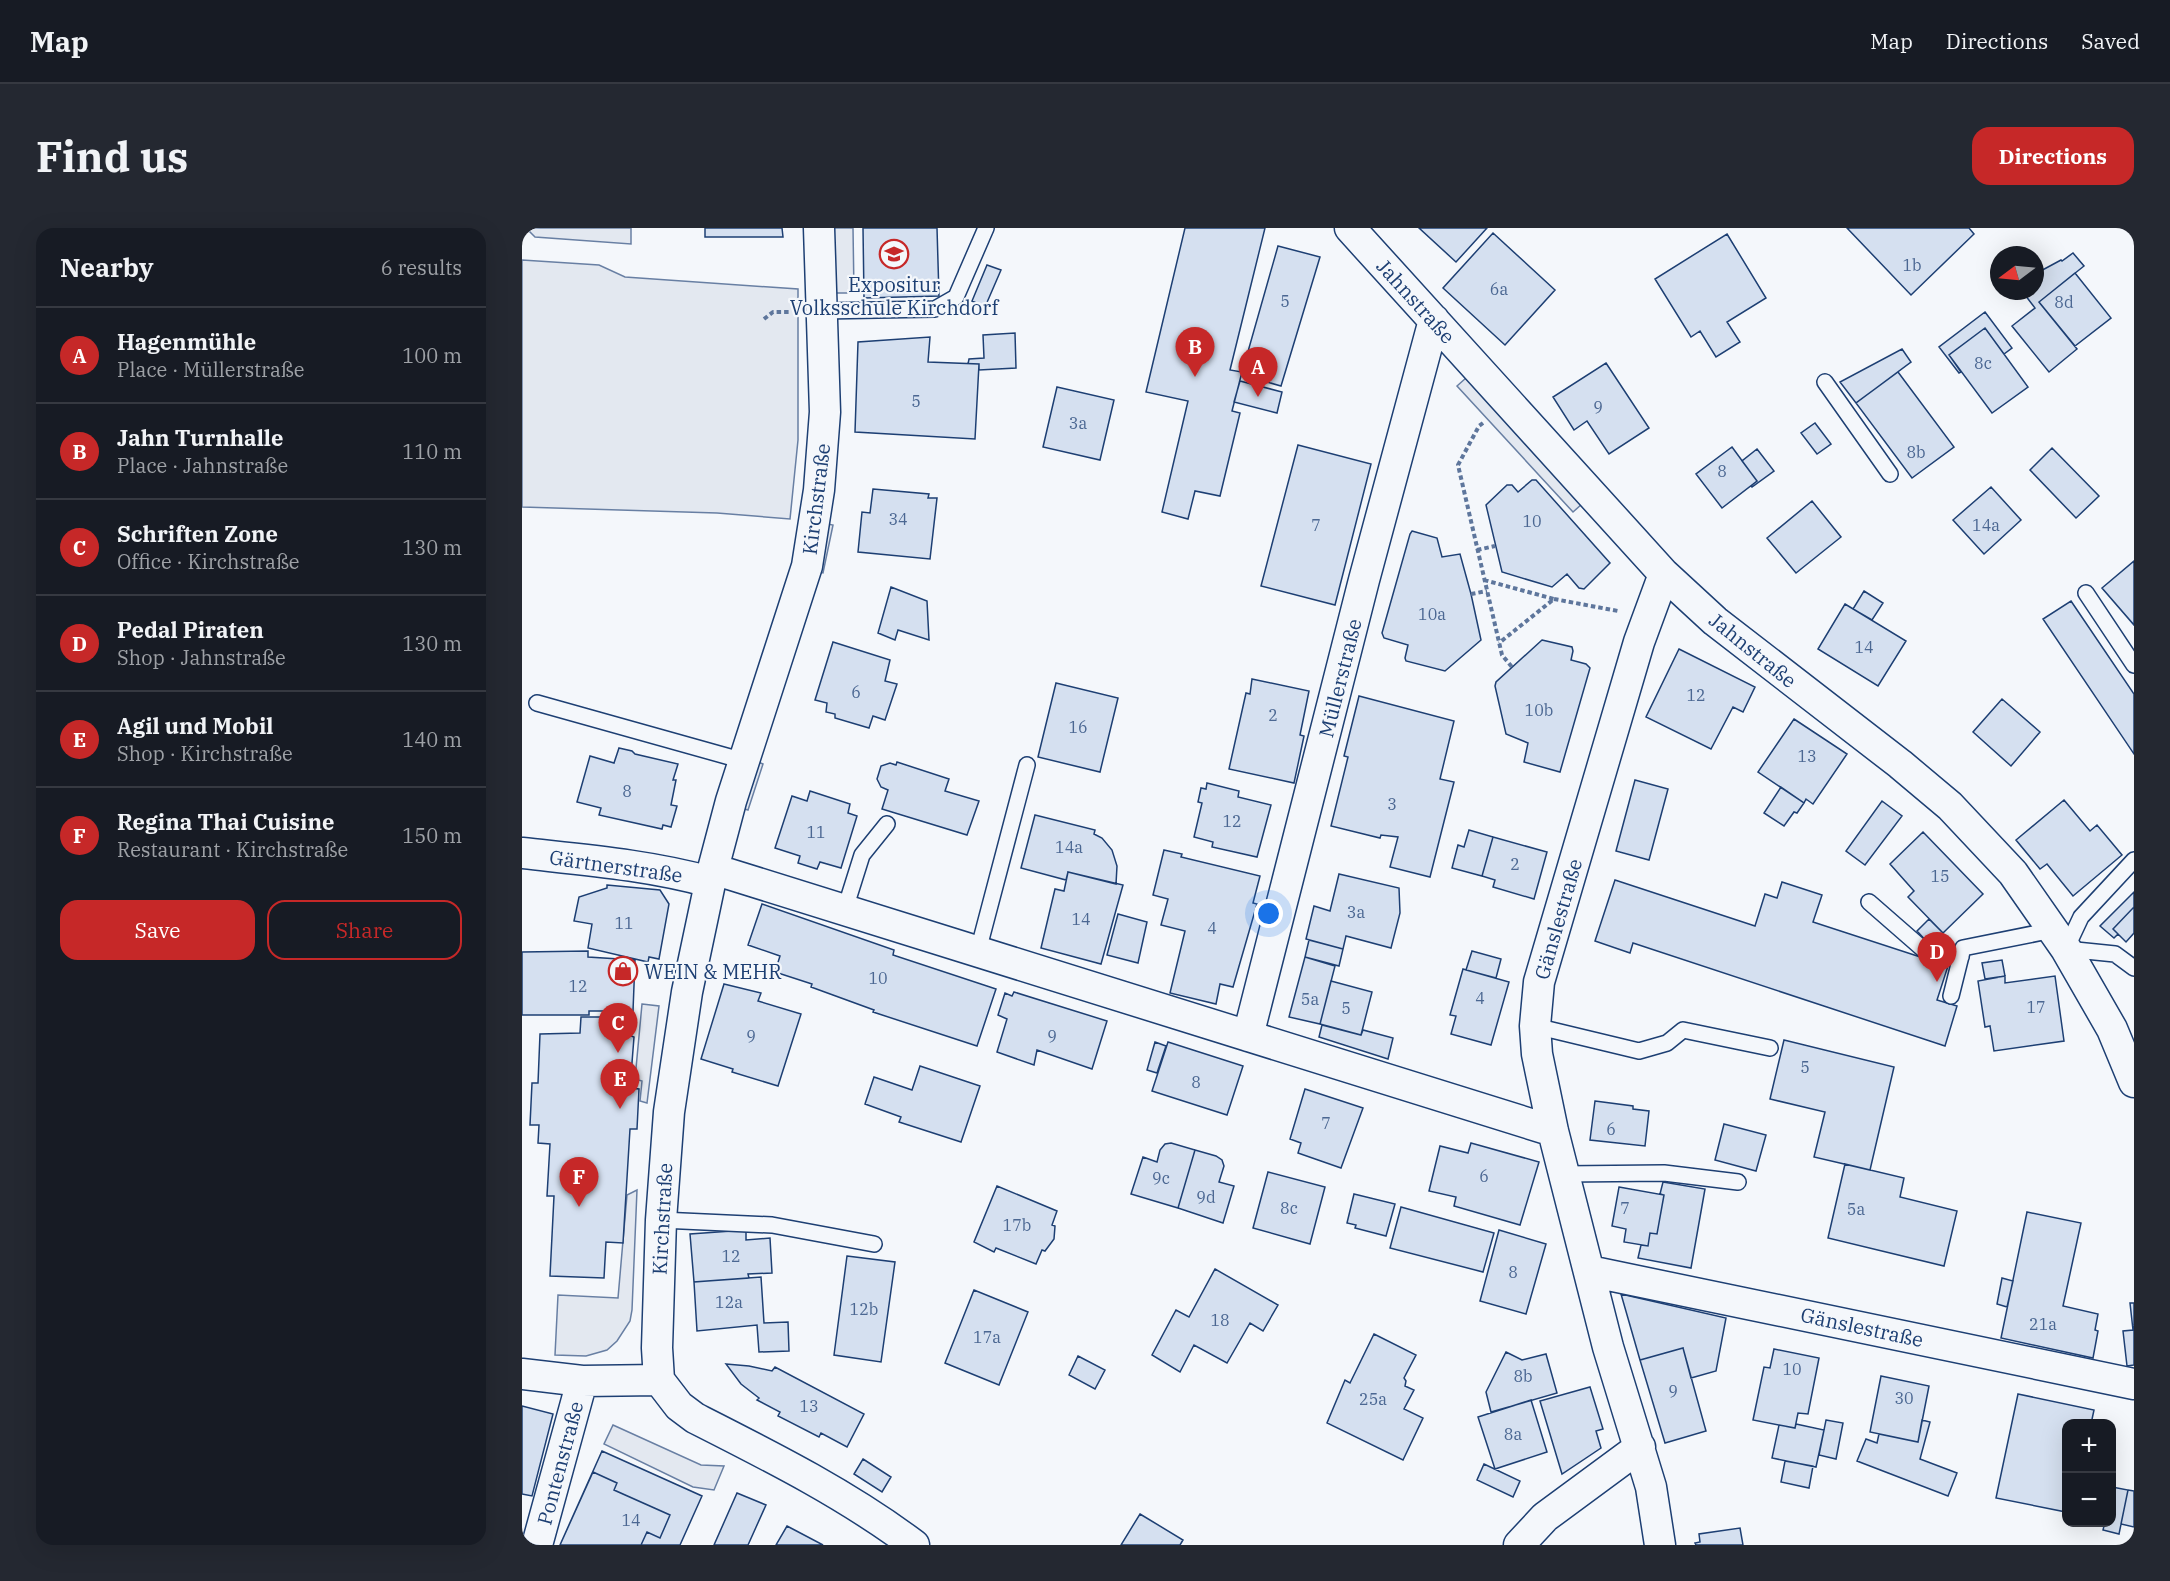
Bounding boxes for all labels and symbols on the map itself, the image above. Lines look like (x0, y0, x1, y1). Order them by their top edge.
school or university icon: Expositur Volksschule Kirchdorf (878, 238, 910, 270)
north arrow (1990, 246, 2044, 300)
street label: Jahnstraße (1371, 253, 1461, 349)
house number: 1b (1902, 255, 1922, 275)
place label: Expositur Volksschule Kirchdorf (790, 271, 999, 321)
house number: 6a (1490, 279, 1508, 299)
house number: 5 (1280, 291, 1290, 311)
house number: 8d (2054, 292, 2074, 312)
pin: B (1176, 328, 1214, 377)
pin: A (1238, 348, 1278, 397)
house number: 8c (1974, 353, 1992, 373)
house number: 5 (911, 391, 921, 411)
house number: 9 (1593, 397, 1603, 417)
house number: 3a (1069, 413, 1087, 433)
street label: Kirchstraße (796, 442, 836, 556)
house number: 8b (1906, 442, 1926, 462)
house number: 8 (1717, 461, 1727, 481)
house number: 34 (888, 509, 908, 529)
house number: 10 (1522, 511, 1542, 531)
house number: 7 (1311, 515, 1321, 535)
house number: 14a (1972, 515, 2000, 535)
house number: 10a (1418, 604, 1446, 624)
street label: Jahnstraße (1704, 606, 1802, 694)
street label: Müllerstraße (1312, 616, 1368, 740)
house number: 14 (1854, 637, 1874, 657)
house number: 6 (851, 682, 861, 702)
house number: 12 (1686, 685, 1706, 705)
house number: 10b (1525, 700, 1553, 720)
house number: 2 (1268, 705, 1278, 725)
house number: 16 (1068, 717, 1088, 737)
house number: 13 (1797, 746, 1817, 766)
house number: 8 (622, 781, 632, 801)
house number: 3 (1387, 794, 1397, 814)
house number: 12 (1222, 811, 1242, 831)
house number: 11 (806, 822, 826, 842)
house number: 14a (1055, 837, 1083, 857)
street label: Gärtnerstraße (548, 843, 684, 889)
house number: 2 (1510, 854, 1520, 874)
street label: Gänslestraße (1528, 855, 1588, 983)
house number: 15 (1930, 866, 1950, 886)
your location (1254, 899, 1283, 928)
house number: 3a (1347, 902, 1365, 922)
house number: 14 (1071, 909, 1091, 929)
house number: 11 (614, 913, 634, 933)
house number: 4 (1207, 918, 1217, 938)
pin: D (1918, 932, 1956, 982)
shop icon: WEIN & MEHR (607, 955, 639, 987)
place label: WEIN & MEHR (644, 958, 782, 985)
house number: 10 (868, 968, 888, 988)
house number: 12 (568, 976, 588, 996)
house number: 4 (1475, 988, 1485, 1008)
house number: 5a (1301, 989, 1319, 1009)
house number: 17 (2026, 997, 2046, 1017)
house number: 5 (1341, 998, 1351, 1018)
pin: C (598, 1004, 638, 1053)
house number: 9 (746, 1026, 756, 1046)
house number: 9 (1047, 1026, 1057, 1046)
house number: 5 (1800, 1057, 1810, 1077)
pin: E (600, 1060, 640, 1109)
house number: 8 (1191, 1072, 1201, 1092)
house number: 7 (1321, 1113, 1331, 1133)
house number: 6 (1606, 1119, 1616, 1139)
pin: F (560, 1158, 598, 1207)
street label: Kirchstraße (646, 1162, 678, 1276)
house number: 6 (1479, 1166, 1489, 1186)
house number: 9c (1152, 1168, 1170, 1188)
house number: 9d (1196, 1187, 1216, 1207)
house number: 8c (1280, 1198, 1298, 1218)
house number: 7 (1620, 1198, 1630, 1218)
house number: 5a (1847, 1199, 1865, 1219)
house number: 17b (1003, 1215, 1031, 1235)
house number: 12 (721, 1246, 741, 1266)
house number: 8 (1508, 1262, 1518, 1282)
house number: 12a (715, 1292, 743, 1312)
house number: 12b (850, 1299, 878, 1319)
street label: Gänslestraße (1798, 1301, 1926, 1353)
house number: 18 (1210, 1310, 1230, 1330)
house number: 21a (2029, 1314, 2057, 1334)
house number: 17a (973, 1327, 1001, 1347)
house number: 10 (1782, 1359, 1802, 1379)
house number: 8b (1513, 1366, 1533, 1386)
house number: 9 (1668, 1381, 1678, 1401)
house number: 30 (1894, 1388, 1914, 1408)
house number: 25a (1359, 1389, 1387, 1409)
house number: 13 (799, 1396, 819, 1416)
street label: Pontenstraße (531, 1398, 589, 1528)
house number: 8a (1504, 1424, 1522, 1444)
house number: 14 (621, 1510, 641, 1530)

